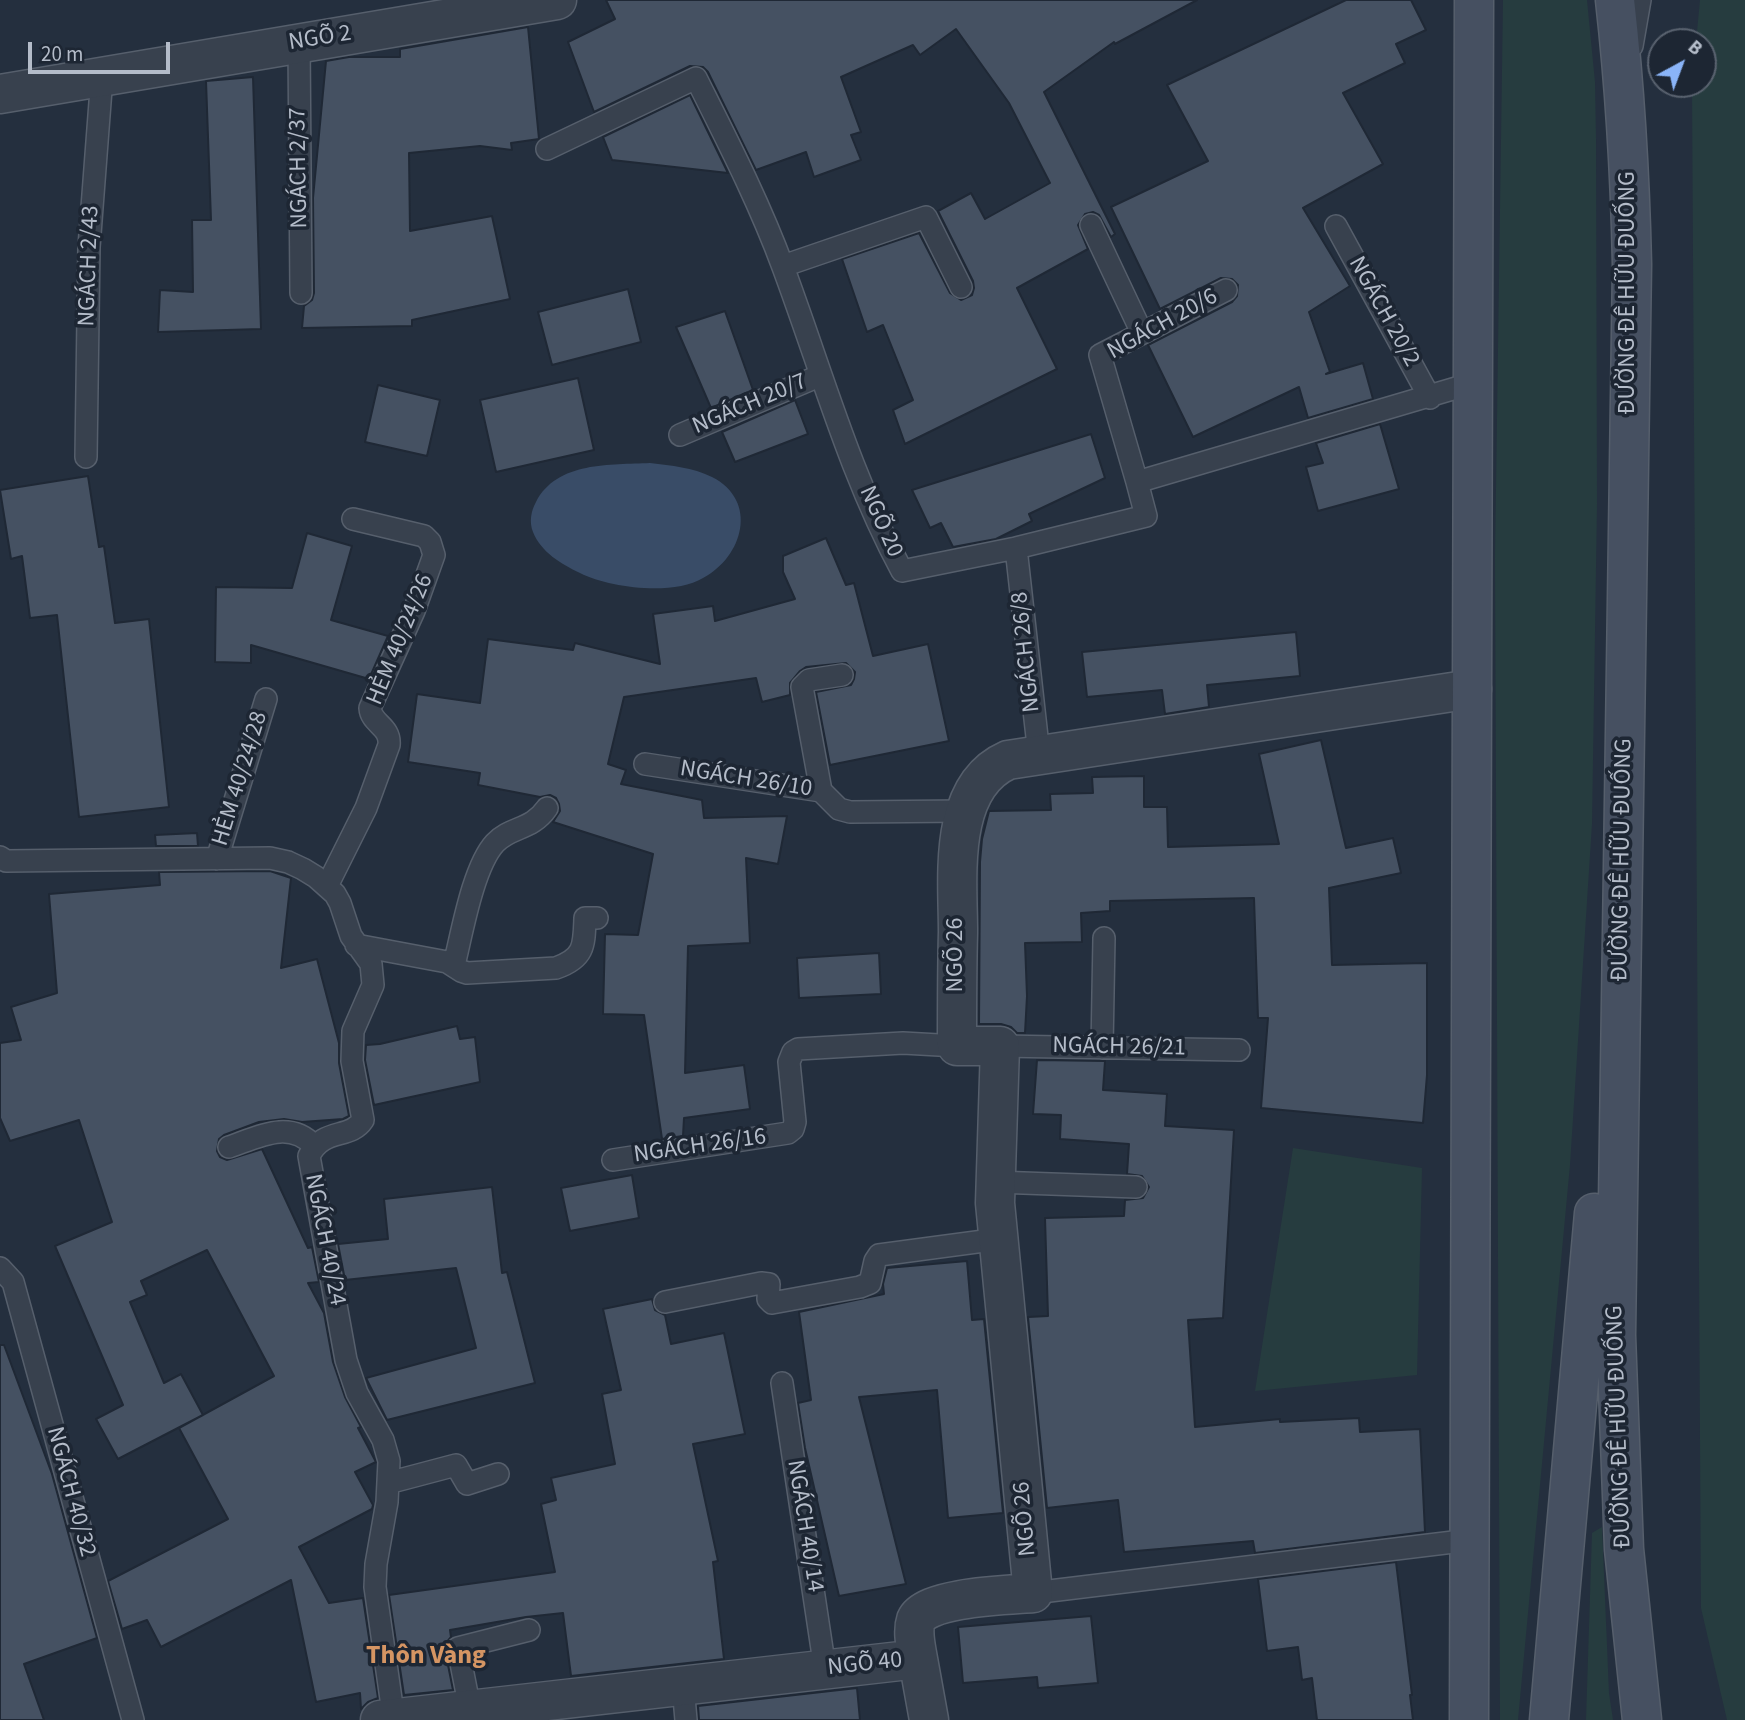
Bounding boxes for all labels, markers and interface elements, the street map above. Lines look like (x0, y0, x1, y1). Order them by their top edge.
street label: NGÕ 2 (287, 20, 353, 58)
scale bar (32, 28, 173, 72)
north arrow (1647, 28, 1717, 98)
text: B (1682, 34, 1708, 62)
text: 20 m (41, 39, 83, 69)
street label: NGÁCH 2/37 (285, 107, 315, 229)
street label: ĐƯỜNG ĐÊ HỮU ĐUỐNG (1615, 171, 1643, 415)
street label: NGÁCH 2/43 (73, 205, 107, 327)
street label: NGÁCH 20/2 (1341, 252, 1425, 372)
street label: NGÁCH 20/6 (1103, 283, 1223, 367)
street label: NGÁCH 20/7 (688, 368, 812, 442)
street label: NGÕ 20 (852, 482, 908, 562)
street label: HẺM 40/24/26 (362, 570, 440, 710)
street label: NGÁCH 26/8 (1006, 590, 1048, 714)
street label: HẺM 40/24/28 (207, 708, 275, 850)
street label: ĐƯỜNG ĐÊ HỮU ĐUỐNG (1606, 738, 1640, 982)
street label: NGÁCH 26/10 (678, 755, 814, 805)
street label: NGÕ 26 (943, 918, 971, 992)
street label: NGÁCH 26/21 (1052, 1032, 1186, 1064)
street label: NGÁCH 26/16 (632, 1123, 768, 1171)
street label: NGÁCH 40/24 (297, 1172, 351, 1308)
street label: ĐƯỜNG ĐÊ HỮU ĐUỐNG (1601, 1305, 1639, 1549)
street label: NGÁCH 40/32 (39, 1424, 101, 1560)
street label: NGÁCH 40/14 (779, 1458, 829, 1594)
street label: NGÕ 26 (1008, 1480, 1044, 1558)
district label: Thôn Vàng (366, 1641, 486, 1673)
street label: NGÕ 40 (826, 1647, 904, 1683)

